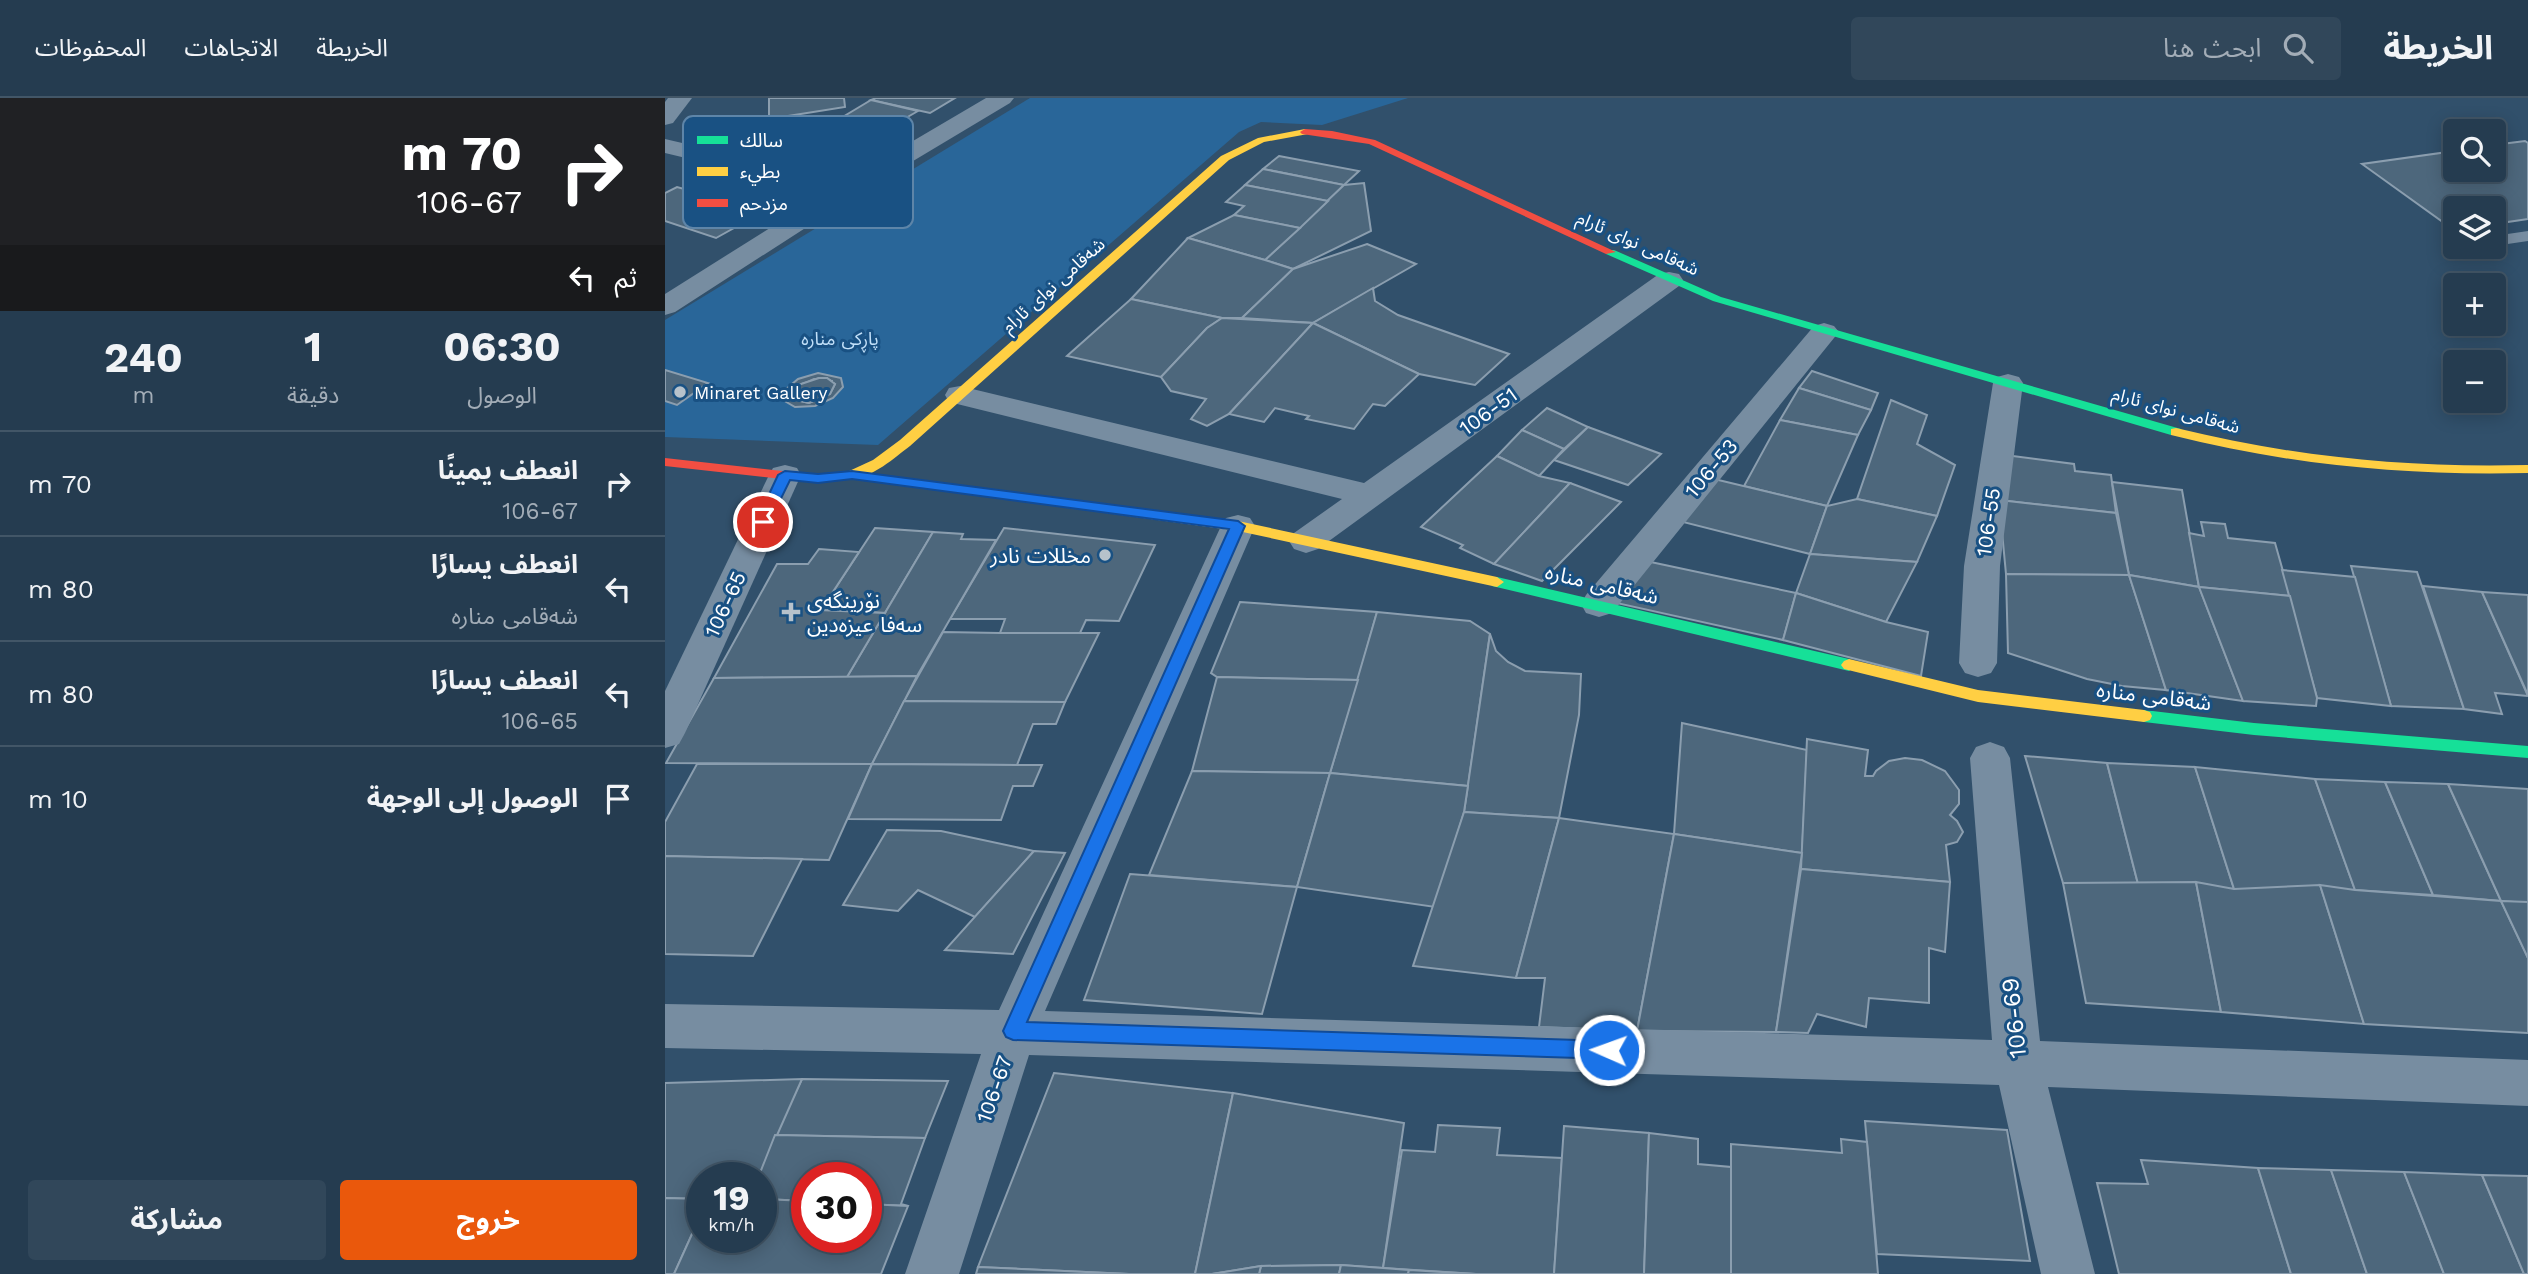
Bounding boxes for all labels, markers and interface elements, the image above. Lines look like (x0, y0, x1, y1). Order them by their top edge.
search box (1851, 17, 2341, 80)
text: الخريطة (2383, 28, 2493, 67)
icon: search (2279, 29, 2317, 67)
text: ابحث هنا (2163, 33, 2261, 63)
text: المحفوظات (35, 34, 146, 62)
text: الاتجاهات (184, 34, 278, 62)
text: الخريطة (316, 34, 388, 62)
legend (683, 116, 913, 228)
map controls (2443, 119, 2506, 413)
button: search (2443, 119, 2506, 182)
text: 70 m (402, 124, 522, 182)
icon: right (546, 126, 637, 217)
text: سالك (740, 129, 783, 152)
text: بطيء (740, 160, 780, 186)
text: 106-67 (417, 183, 522, 221)
text: مزدحم (740, 192, 788, 218)
button: layers (2443, 196, 2506, 259)
street label: شەقامی نوای ئارام (1572, 207, 1702, 283)
street label: شەقامی نوای ئارام (997, 233, 1112, 340)
icon: left (563, 259, 601, 297)
text: ثم (615, 263, 637, 293)
button: + (2443, 273, 2506, 336)
text: 1 (304, 322, 322, 371)
text: 06:30 (443, 322, 561, 371)
park label: پاڕکی منارە (801, 328, 879, 353)
text: 240 (104, 333, 183, 382)
button: − (2443, 350, 2506, 413)
text: m (132, 382, 154, 409)
text: دقيقة (287, 382, 339, 409)
text: الوصول (467, 382, 537, 409)
place label: Minaret Gallery (694, 382, 828, 403)
street label: 106-51 (1454, 382, 1522, 440)
street label: شەقامی نوای ئارام (2109, 383, 2242, 441)
marker: Minaret Gallery (672, 384, 688, 400)
street label: 106-53 (1679, 433, 1743, 503)
text: انعطف يمينًا (438, 455, 578, 485)
icon: right (599, 465, 637, 503)
text: 70 m (28, 469, 92, 499)
street label: 106-55 (1971, 486, 2005, 558)
pin (733, 492, 793, 552)
text: 106-67 (502, 498, 578, 525)
icon: arrive (744, 503, 782, 541)
place label: مخللات نادر (989, 543, 1091, 568)
marker: مخللات نادر (1097, 547, 1113, 563)
text: انعطف يسارًا (431, 549, 578, 579)
street label: شەقامی منارە (1543, 559, 1661, 609)
street label: 106-65 (699, 567, 751, 641)
icon: left (599, 570, 637, 608)
text: 80 m (28, 574, 94, 604)
place label: نۆرینگەی سەفا عیزەدین (807, 588, 922, 637)
marker: نۆرینگەی سەفا عیزەدین (781, 602, 801, 622)
text: شەقامی منارە (451, 603, 578, 630)
text: انعطف يسارًا (431, 665, 578, 695)
icon: left (599, 675, 637, 713)
street label: شەقامی منارە (2095, 677, 2213, 715)
text: 80 m (28, 679, 94, 709)
text: 106-65 (502, 708, 578, 735)
icon: arrive (599, 780, 637, 818)
text: الوصول إلى الوجهة (367, 783, 578, 813)
text: 10 m (28, 784, 88, 814)
street label: 106-69 (1996, 976, 2032, 1060)
position arrow (1572, 1013, 1646, 1087)
street label: 106-67 (971, 1052, 1017, 1126)
speed limit sign: 30 (791, 1162, 882, 1253)
text: 19 (713, 1177, 750, 1219)
button: مشاركة (28, 1180, 326, 1260)
button: خروج (340, 1180, 637, 1260)
text: km/h (708, 1214, 755, 1235)

